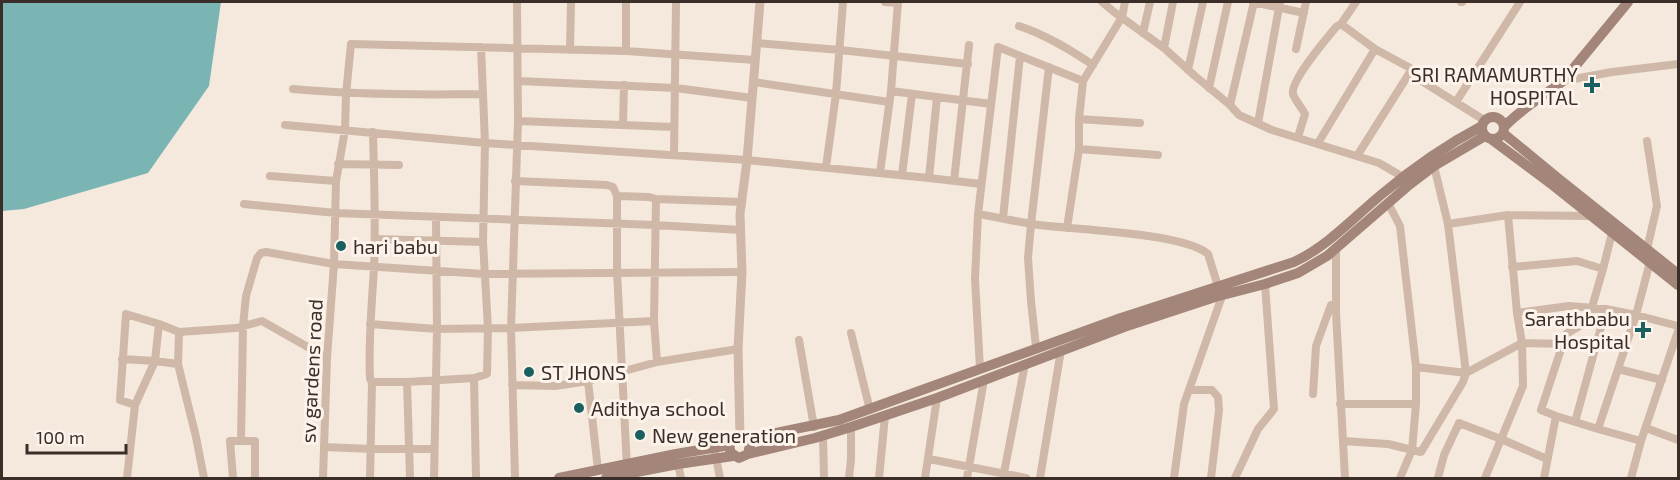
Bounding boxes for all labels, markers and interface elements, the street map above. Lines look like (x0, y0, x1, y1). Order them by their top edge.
place label: SRI RAMAMURTHY HOSPITAL (1411, 62, 1579, 109)
marker: SRI RAMAMURTHY HOSPITAL (1583, 76, 1601, 94)
place label: hari babu (353, 234, 438, 258)
marker: hari babu (334, 239, 348, 253)
street label: sv gardens road (295, 298, 327, 444)
place label: Sarathbabu Hospital (1524, 306, 1630, 353)
marker: Sarathbabu Hospital (1634, 321, 1652, 339)
place label: ST JHONS (541, 360, 626, 384)
marker: ST JHONS (522, 365, 536, 379)
place label: Adithya school (591, 396, 725, 420)
marker: Adithya school (572, 401, 586, 415)
scale bar (27, 417, 126, 455)
place label: New generation (652, 423, 796, 447)
text: 100 m (36, 426, 85, 448)
marker: New generation (633, 428, 647, 442)

